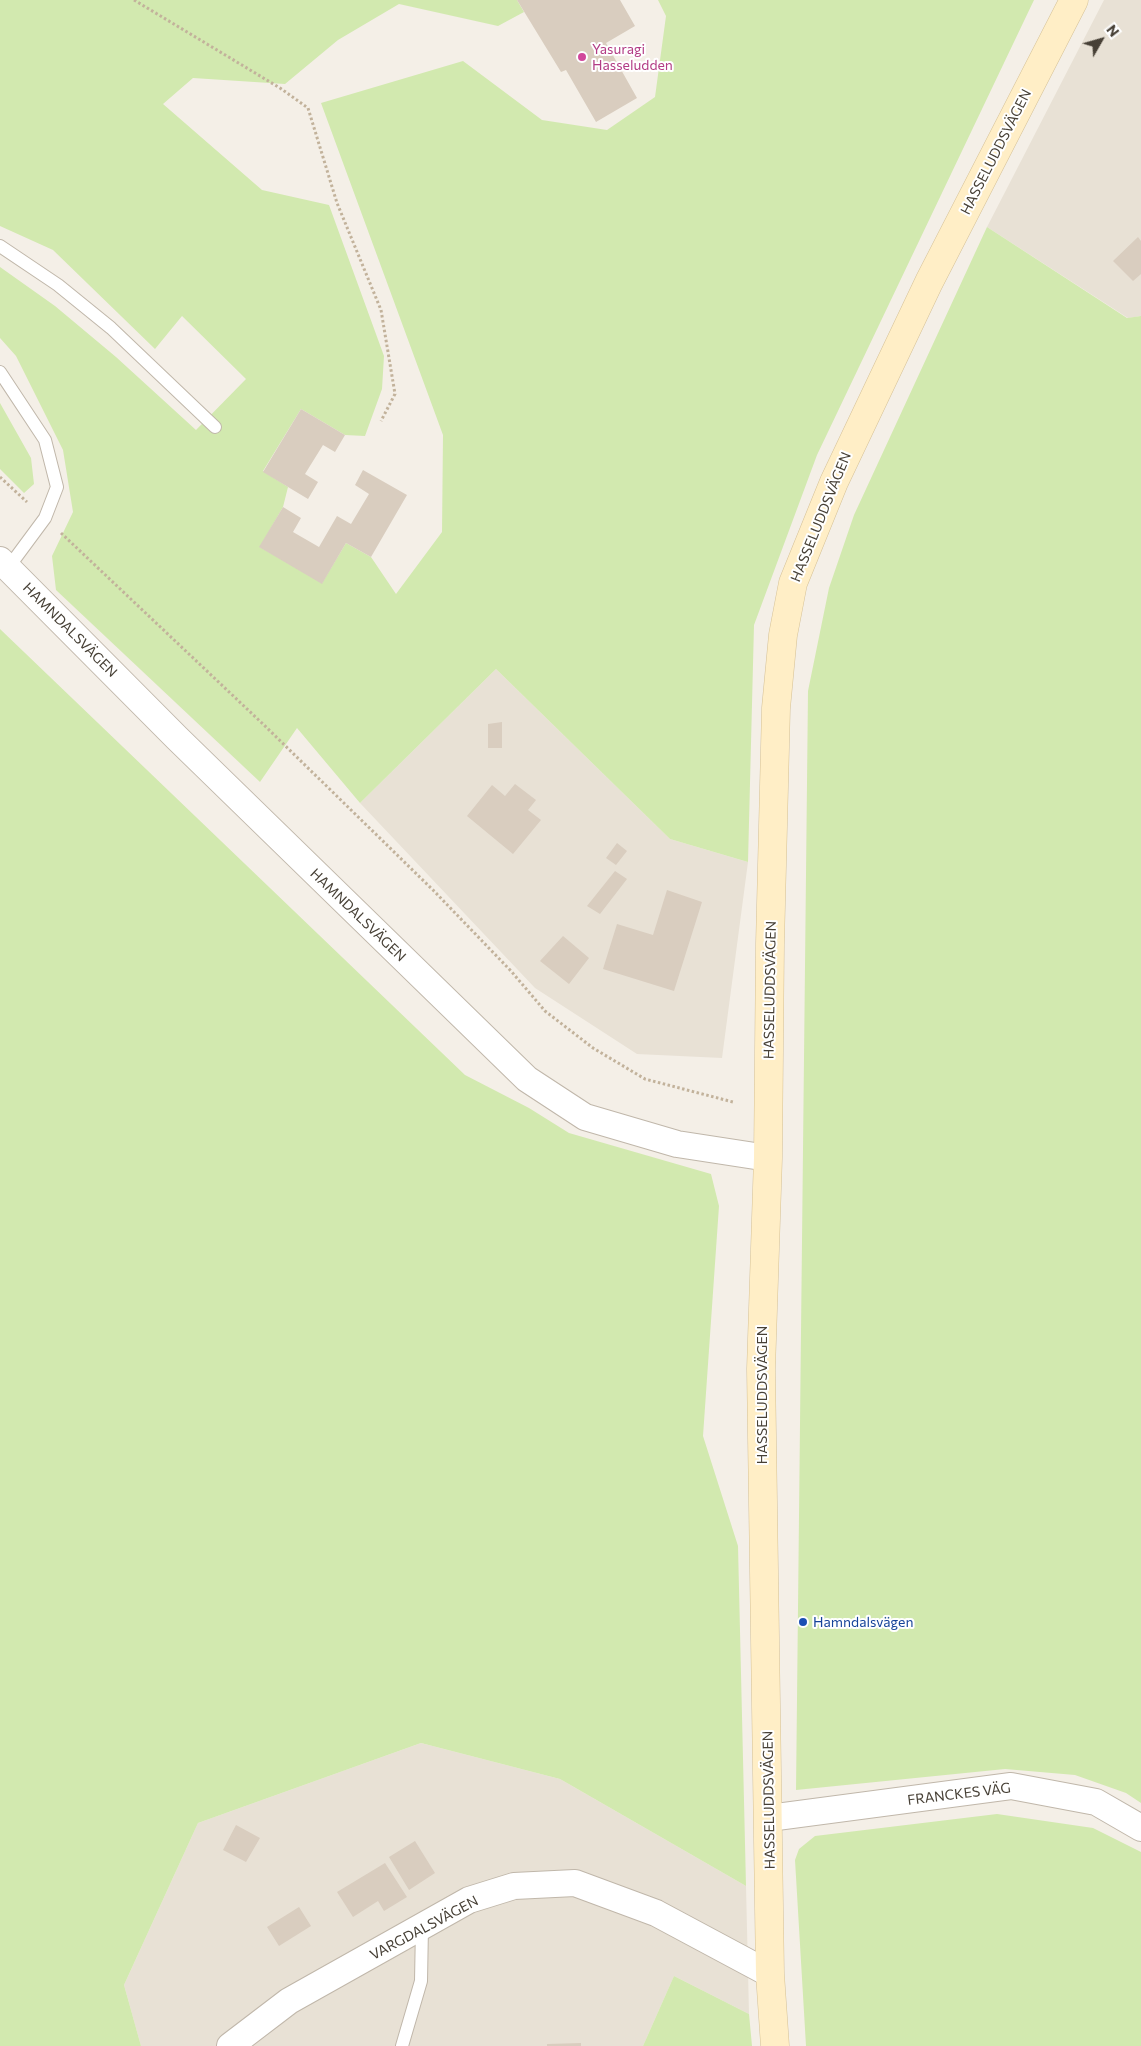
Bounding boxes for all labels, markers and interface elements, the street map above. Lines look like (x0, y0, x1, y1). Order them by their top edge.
north arrow (1076, 15, 1126, 65)
text: N (1103, 21, 1123, 40)
place label: Yasuragi Hasseludden (592, 41, 673, 74)
marker: Yasuragi Hasseludden (576, 51, 588, 63)
street label: HASSELUDDSVÄGEN (957, 86, 1035, 218)
street label: HASSELUDDSVÄGEN (787, 450, 855, 584)
street label: HAMNDALSVÄGEN (19, 579, 121, 681)
street label: HAMNDALSVÄGEN (307, 865, 409, 965)
street label: HASSELUDDSVÄGEN (760, 921, 780, 1059)
street label: HASSELUDDSVÄGEN (754, 1326, 770, 1464)
place label: Hamndalsvägen (813, 1614, 913, 1630)
marker: Hamndalsvägen (797, 1616, 809, 1628)
street label: HASSELUDDSVÄGEN (759, 1731, 779, 1869)
street label: FRANCKES VÄG (906, 1779, 1012, 1809)
street label: VARGDALSVÄGEN (367, 1892, 481, 1964)

